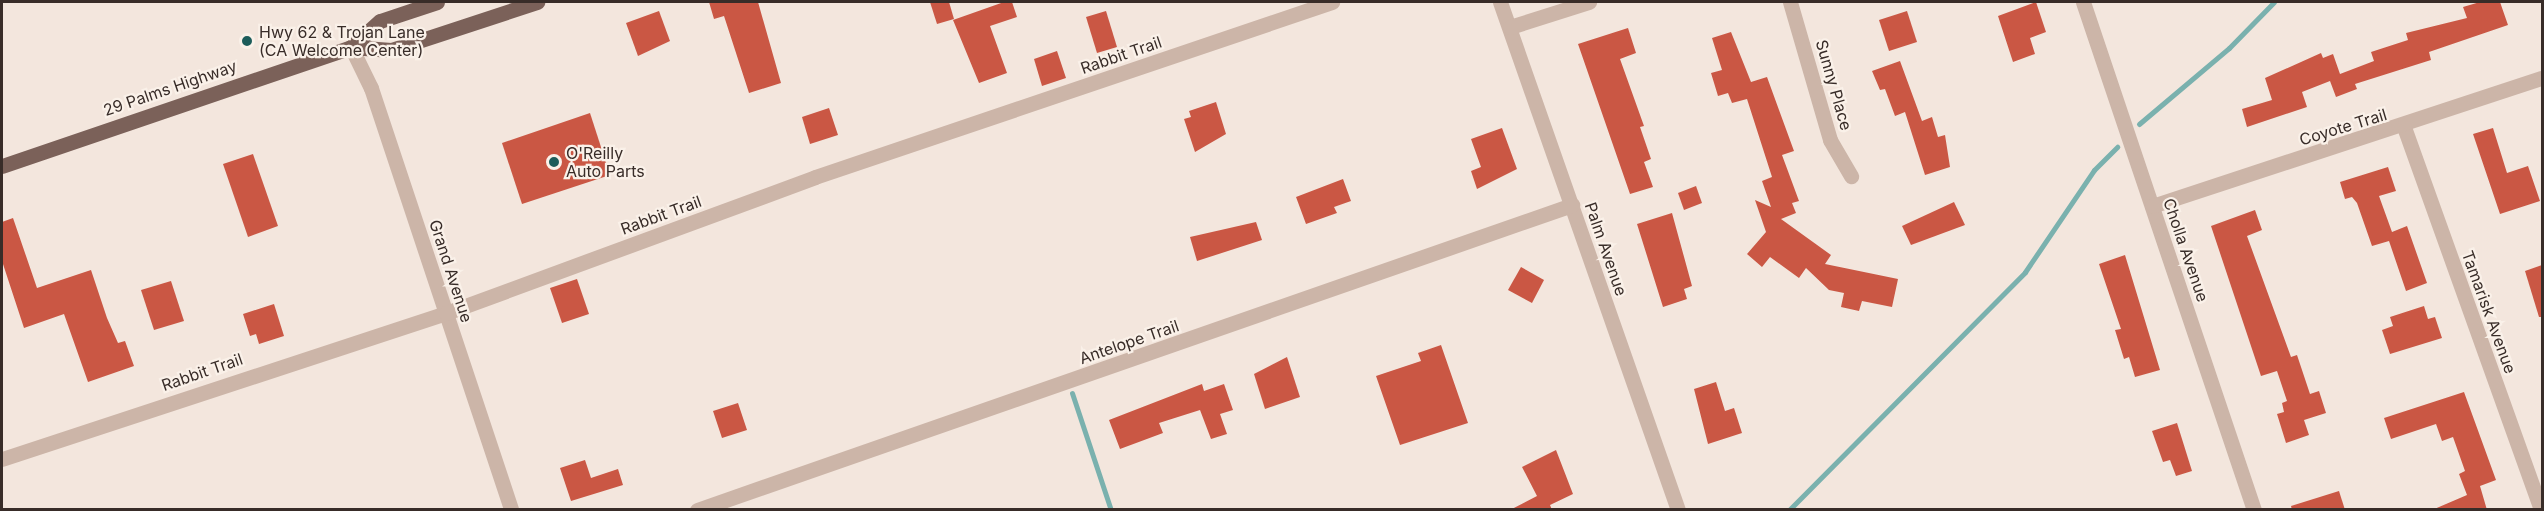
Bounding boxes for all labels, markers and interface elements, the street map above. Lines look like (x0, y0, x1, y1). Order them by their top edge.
place label: Hwy 62 & Trojan Lane (CA Welcome Center) (259, 22, 425, 60)
street label: Rabbit Trail (1078, 32, 1164, 78)
marker: Hwy 62 & Trojan Lane (CA Welcome Center) (240, 34, 254, 48)
street label: Sunny Place (1812, 37, 1856, 133)
street label: 29 Palms Highway (101, 56, 239, 120)
street label: Coyote Trail (2297, 105, 2389, 149)
place label: O'Reilly Auto Parts (566, 143, 645, 181)
marker: O'Reilly Auto Parts (547, 155, 561, 169)
street label: Rabbit Trail (618, 192, 704, 238)
street label: Cholla Avenue (2159, 196, 2213, 304)
street label: Palm Avenue (1581, 200, 1631, 298)
street label: Grand Avenue (425, 217, 477, 325)
street label: Tamarisk Avenue (2458, 248, 2520, 376)
street label: Antelope Trail (1077, 316, 1181, 368)
street label: Rabbit Trail (159, 349, 245, 395)

